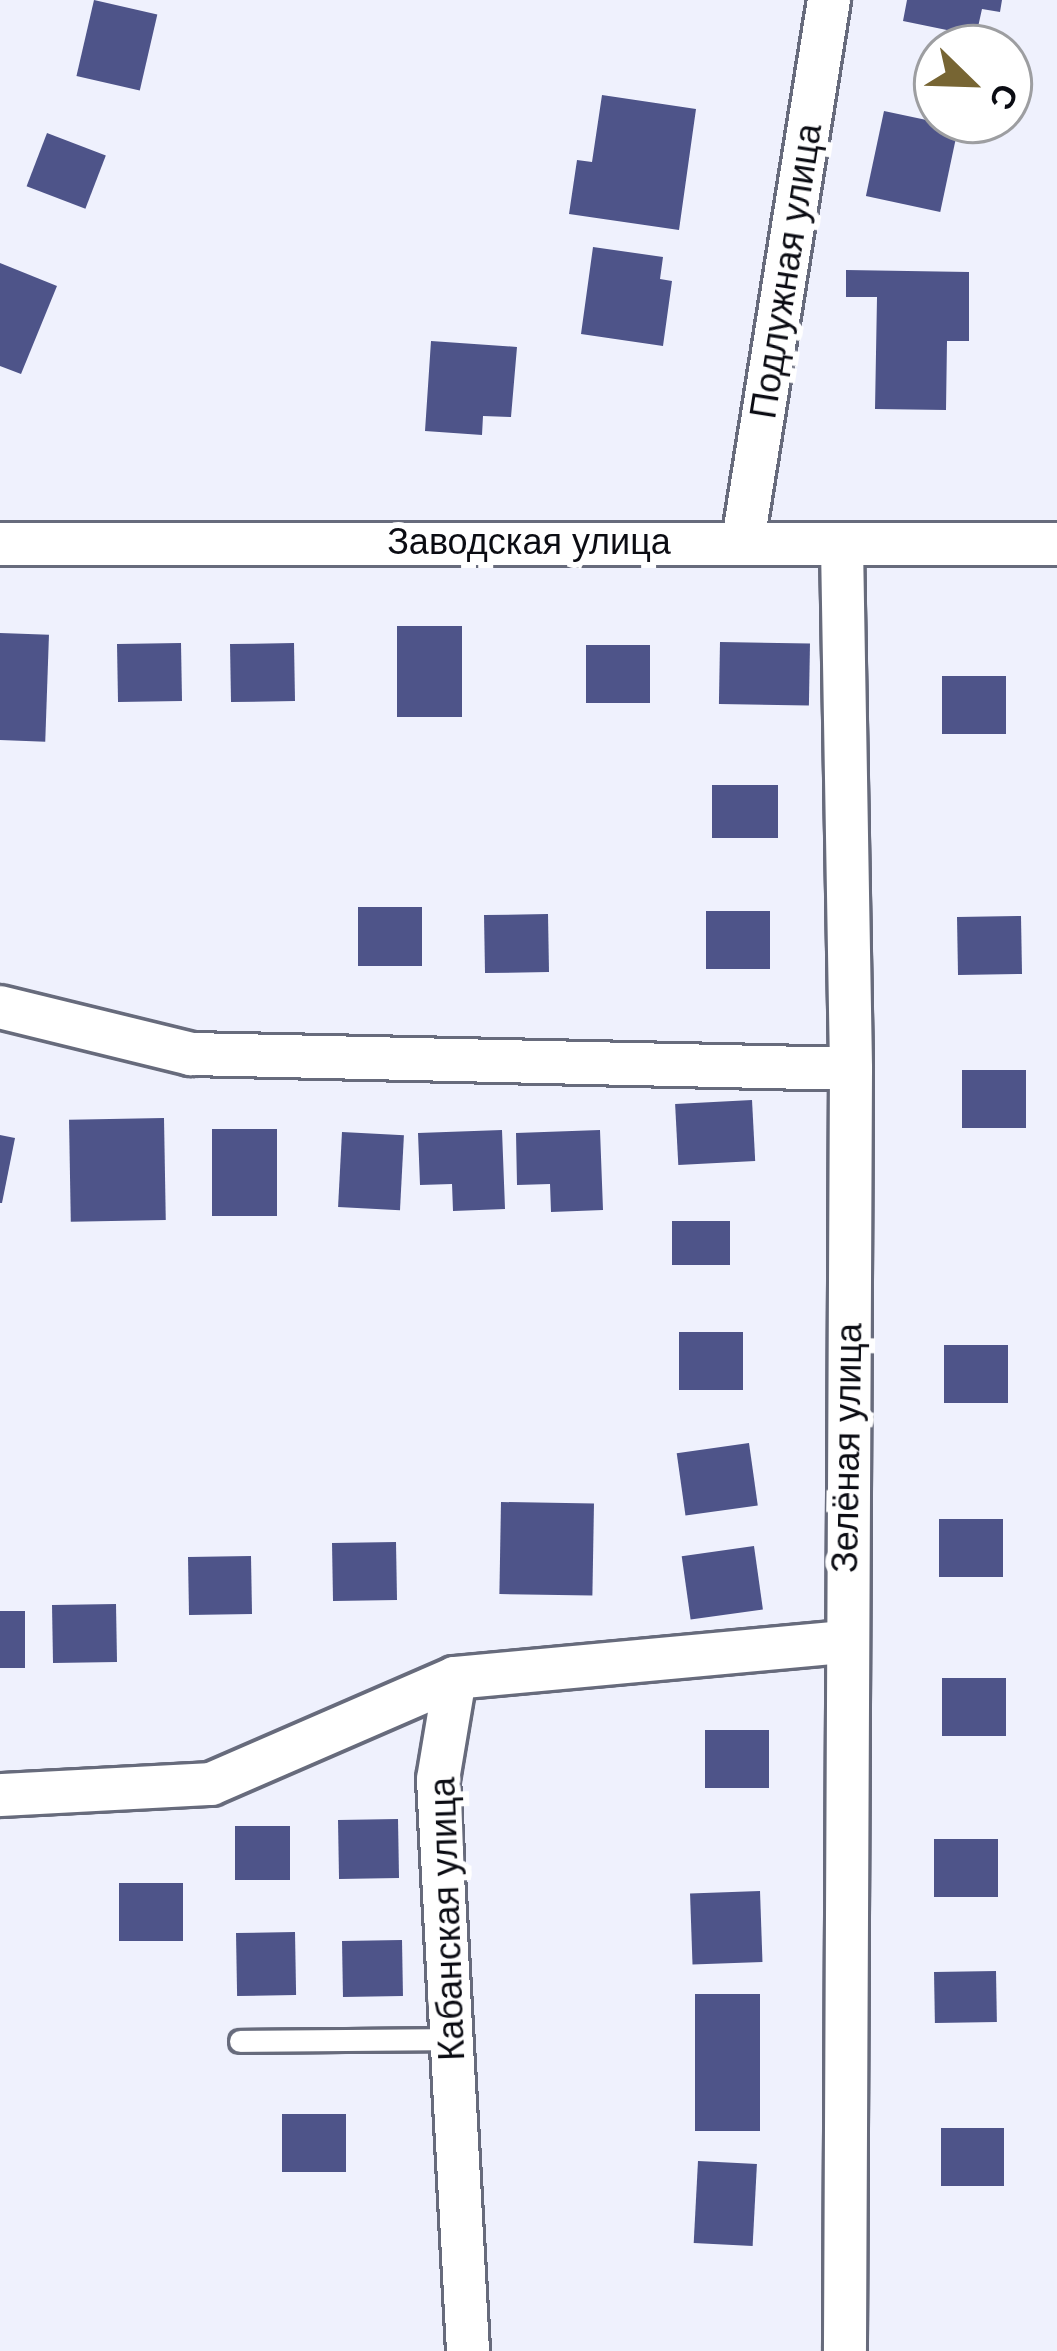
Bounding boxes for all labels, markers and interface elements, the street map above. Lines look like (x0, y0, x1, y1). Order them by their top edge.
north arrow (913, 24, 1033, 144)
text: С (982, 79, 1026, 115)
street label: Подлужная улица (741, 120, 831, 422)
street label: Заводская улица (387, 520, 671, 564)
street label: Зелёная улица (823, 1323, 871, 1573)
street label: Кабанская улица (420, 1776, 474, 2062)

